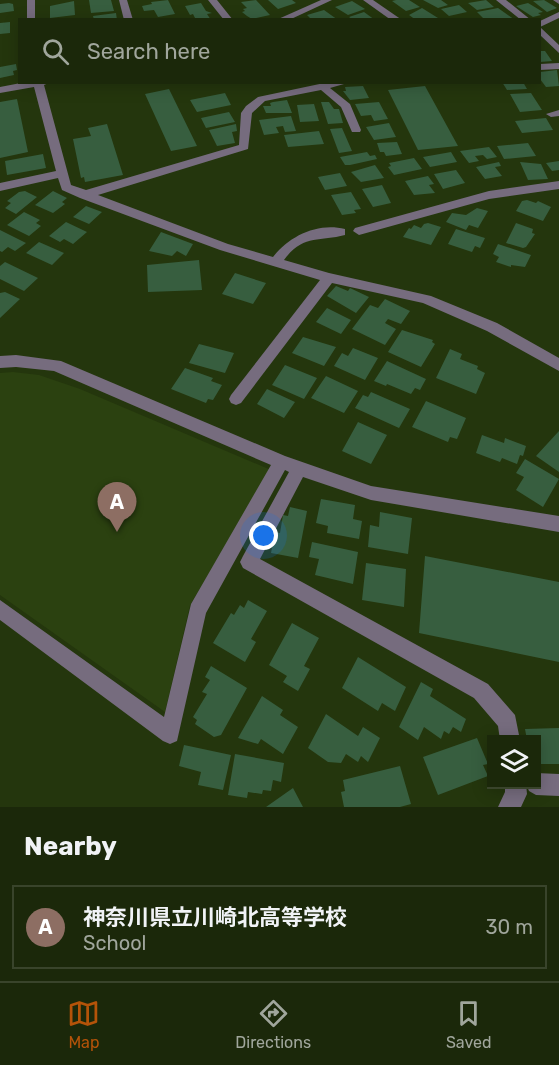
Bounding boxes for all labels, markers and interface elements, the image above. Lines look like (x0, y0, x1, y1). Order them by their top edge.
search box (18, 18, 541, 84)
icon: search (39, 35, 72, 68)
text: Search here (87, 38, 210, 65)
pin: A (98, 482, 136, 532)
your location (249, 521, 278, 550)
map controls (487, 735, 541, 789)
button: layers (487, 735, 541, 789)
text: Nearby (24, 831, 117, 862)
text: 神奈川県立川崎北高等学校 (83, 904, 347, 931)
text: A (38, 915, 53, 939)
text: 30 m (486, 915, 533, 939)
text: School (83, 931, 146, 955)
tab: Map (67, 997, 100, 1052)
tab: Directions (235, 997, 311, 1052)
tab: Saved (446, 997, 492, 1052)

